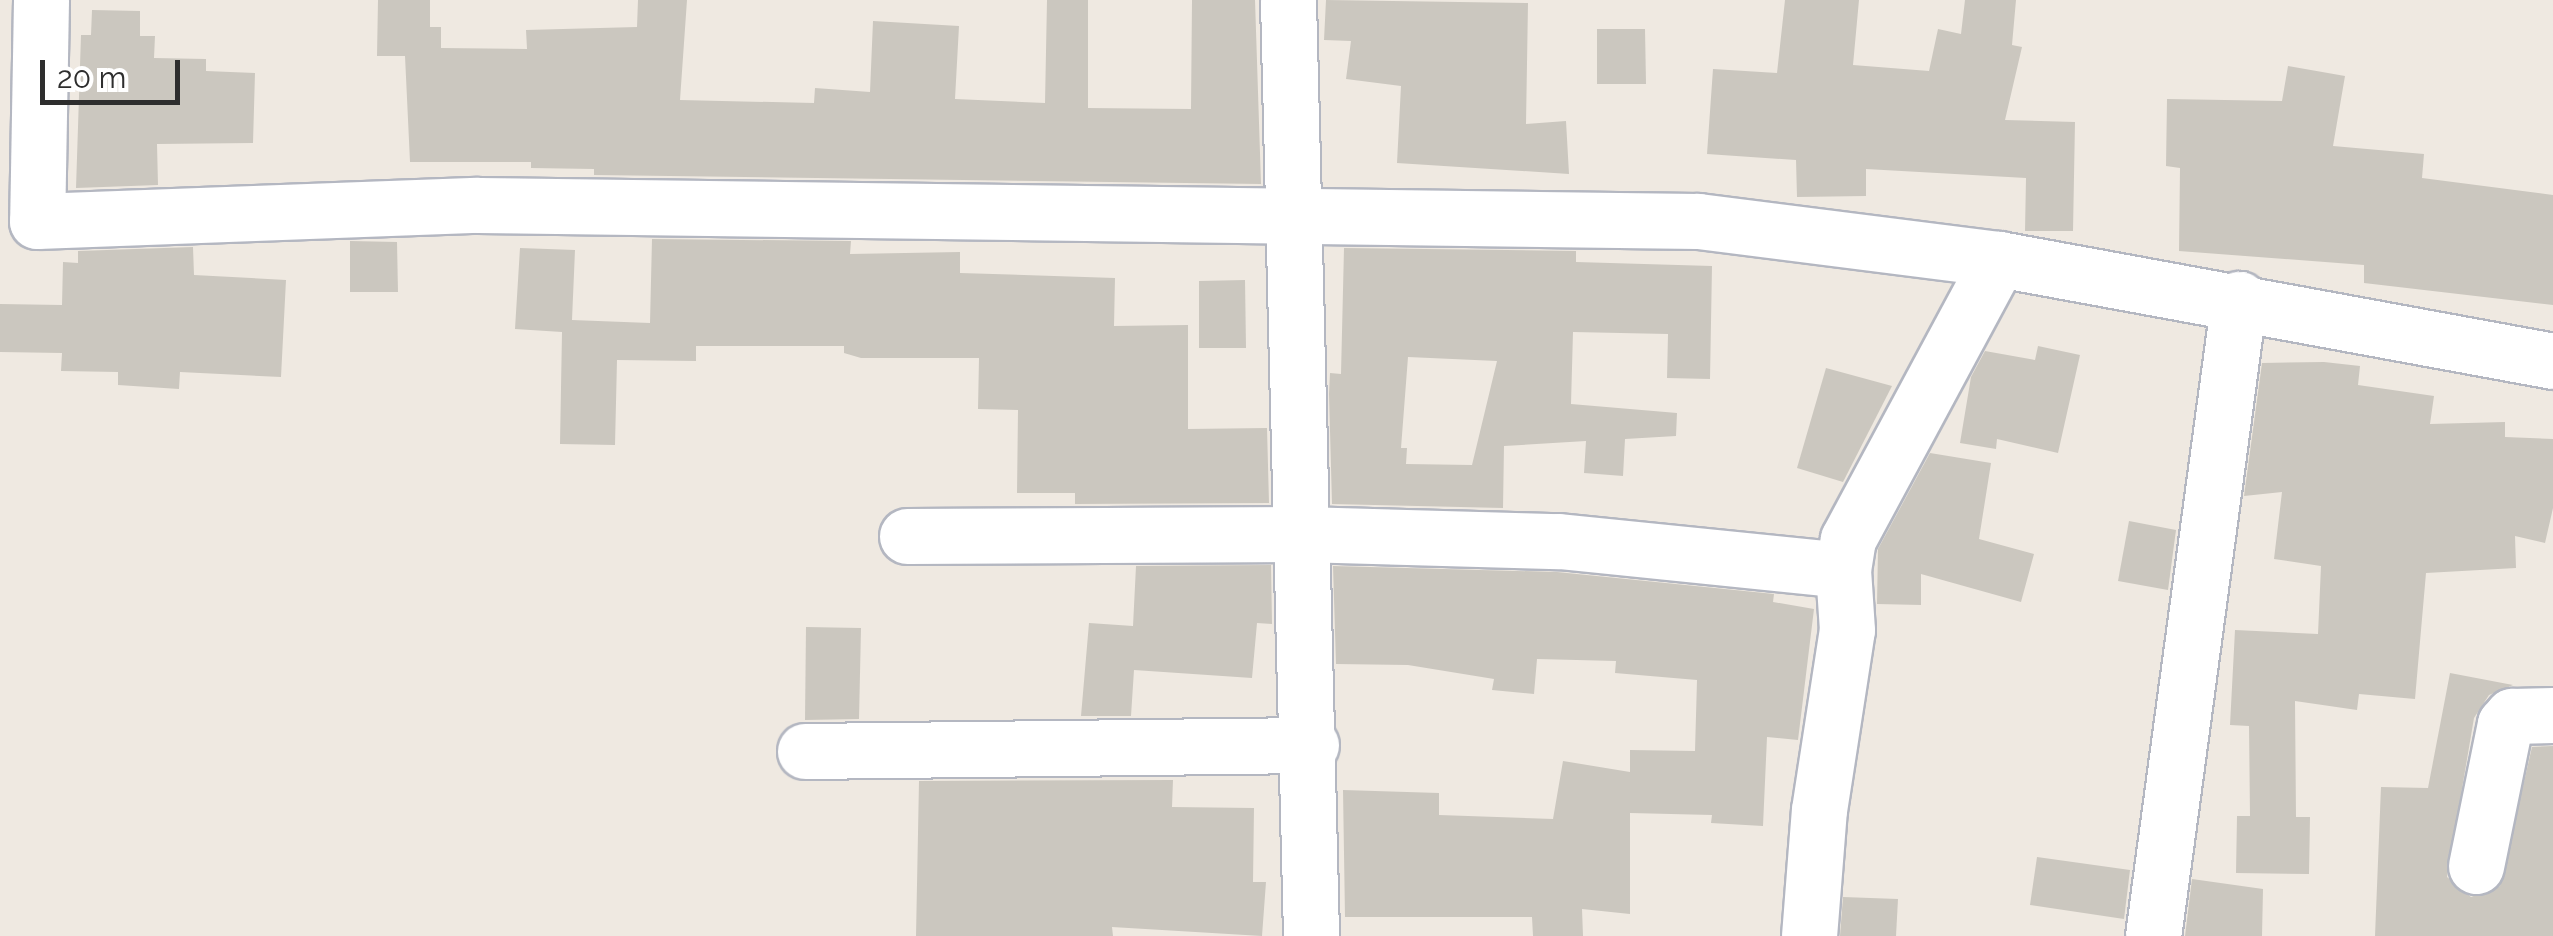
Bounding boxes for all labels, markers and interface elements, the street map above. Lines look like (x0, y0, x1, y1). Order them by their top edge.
scale bar (45, 40, 185, 102)
text: 20 m (57, 60, 126, 95)

